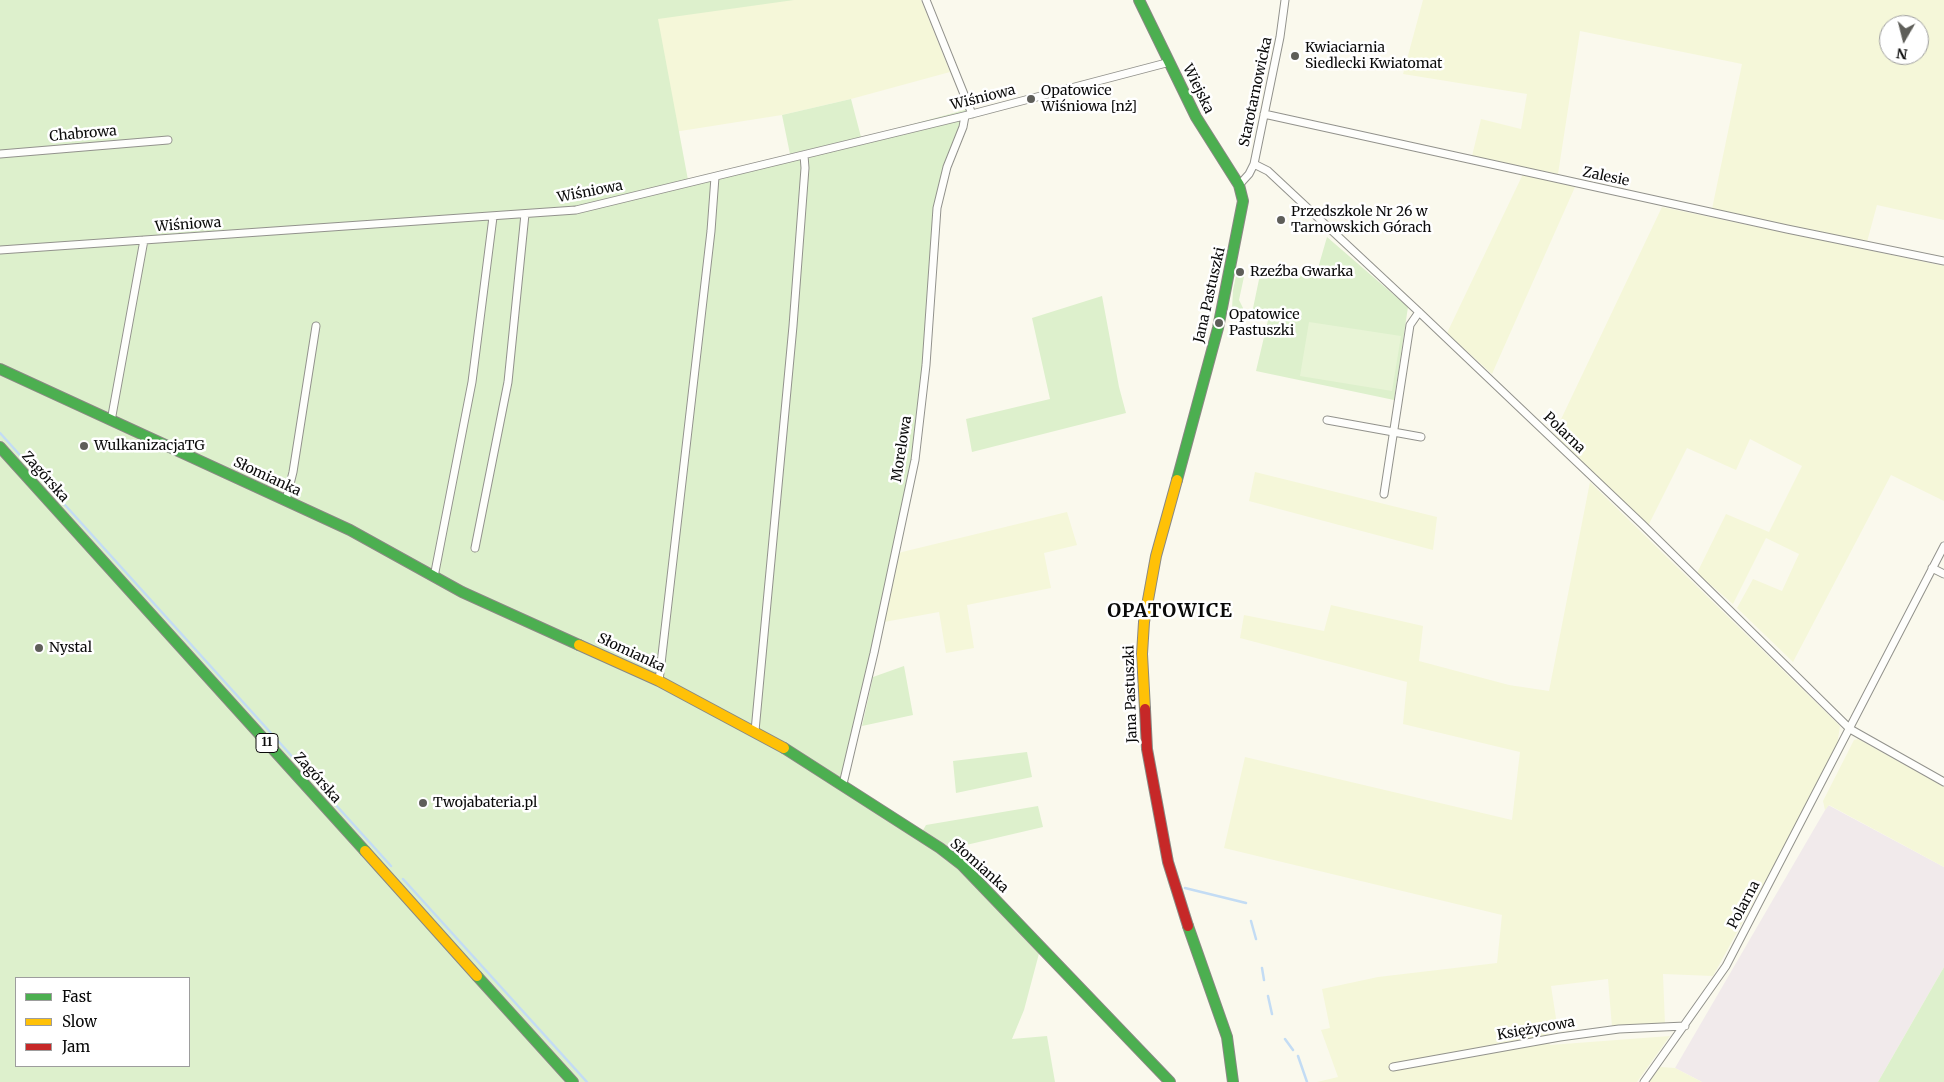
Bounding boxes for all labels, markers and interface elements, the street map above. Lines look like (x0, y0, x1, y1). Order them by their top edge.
north arrow (1879, 15, 1929, 65)
street label: Starotarnowicka (1236, 36, 1276, 148)
place label: Kwiaciarnia Siedlecki Kwiatomat (1305, 40, 1442, 72)
text: N (1895, 44, 1909, 64)
marker: Kwiaciarnia Siedlecki Kwiatomat (1289, 50, 1301, 62)
street label: Wiejska (1179, 62, 1217, 116)
street label: Wiśniowa (949, 82, 1017, 114)
place label: Opatowice Wiśniowa [nż] (1041, 83, 1137, 115)
marker: Opatowice Wiśniowa [nż] (1025, 93, 1037, 105)
street label: Chabrowa (49, 123, 117, 145)
street label: Zalesie (1581, 164, 1631, 190)
street label: Wiśniowa (556, 177, 624, 207)
place label: Przedszkole Nr 26 w Tarnowskich Górach (1291, 204, 1432, 236)
street label: Wiśniowa (154, 214, 222, 236)
marker: Przedszkole Nr 26 w Tarnowskich Górach (1275, 214, 1287, 226)
street label: Jana Pastuszki (1191, 246, 1229, 344)
place label: Rzeźba Gwarka (1250, 264, 1353, 280)
marker: Rzeźba Gwarka (1234, 266, 1246, 278)
place label: Opatowice Pastuszki (1229, 307, 1299, 340)
marker: Opatowice Pastuszki (1213, 317, 1225, 329)
street label: Polarna (1540, 409, 1588, 457)
street label: Morelowa (888, 415, 916, 483)
place label: WulkanizacjaTG (94, 438, 205, 454)
marker: WulkanizacjaTG (78, 440, 90, 452)
street label: Zagórska (18, 448, 72, 506)
street label: Słomianka (231, 454, 303, 500)
district label: OPATOWICE (1106, 601, 1234, 623)
street label: Słomianka (595, 630, 667, 676)
place label: Nystal (49, 640, 92, 656)
marker: Nystal (33, 642, 45, 654)
street label: Jana Pastuszki (1121, 645, 1141, 743)
road number: 11 (256, 734, 278, 752)
street label: Zagórska (290, 749, 344, 807)
place label: Twojabateria.pl (433, 795, 537, 811)
marker: Twojabateria.pl (417, 797, 429, 809)
street label: Słomianka (946, 835, 1012, 897)
street label: Polarna (1724, 878, 1764, 932)
legend (15, 977, 190, 1067)
text: Fast (62, 987, 92, 1006)
text: Slow (62, 1012, 97, 1031)
street label: Księżycowa (1496, 1014, 1576, 1044)
text: Jam (62, 1037, 90, 1056)

